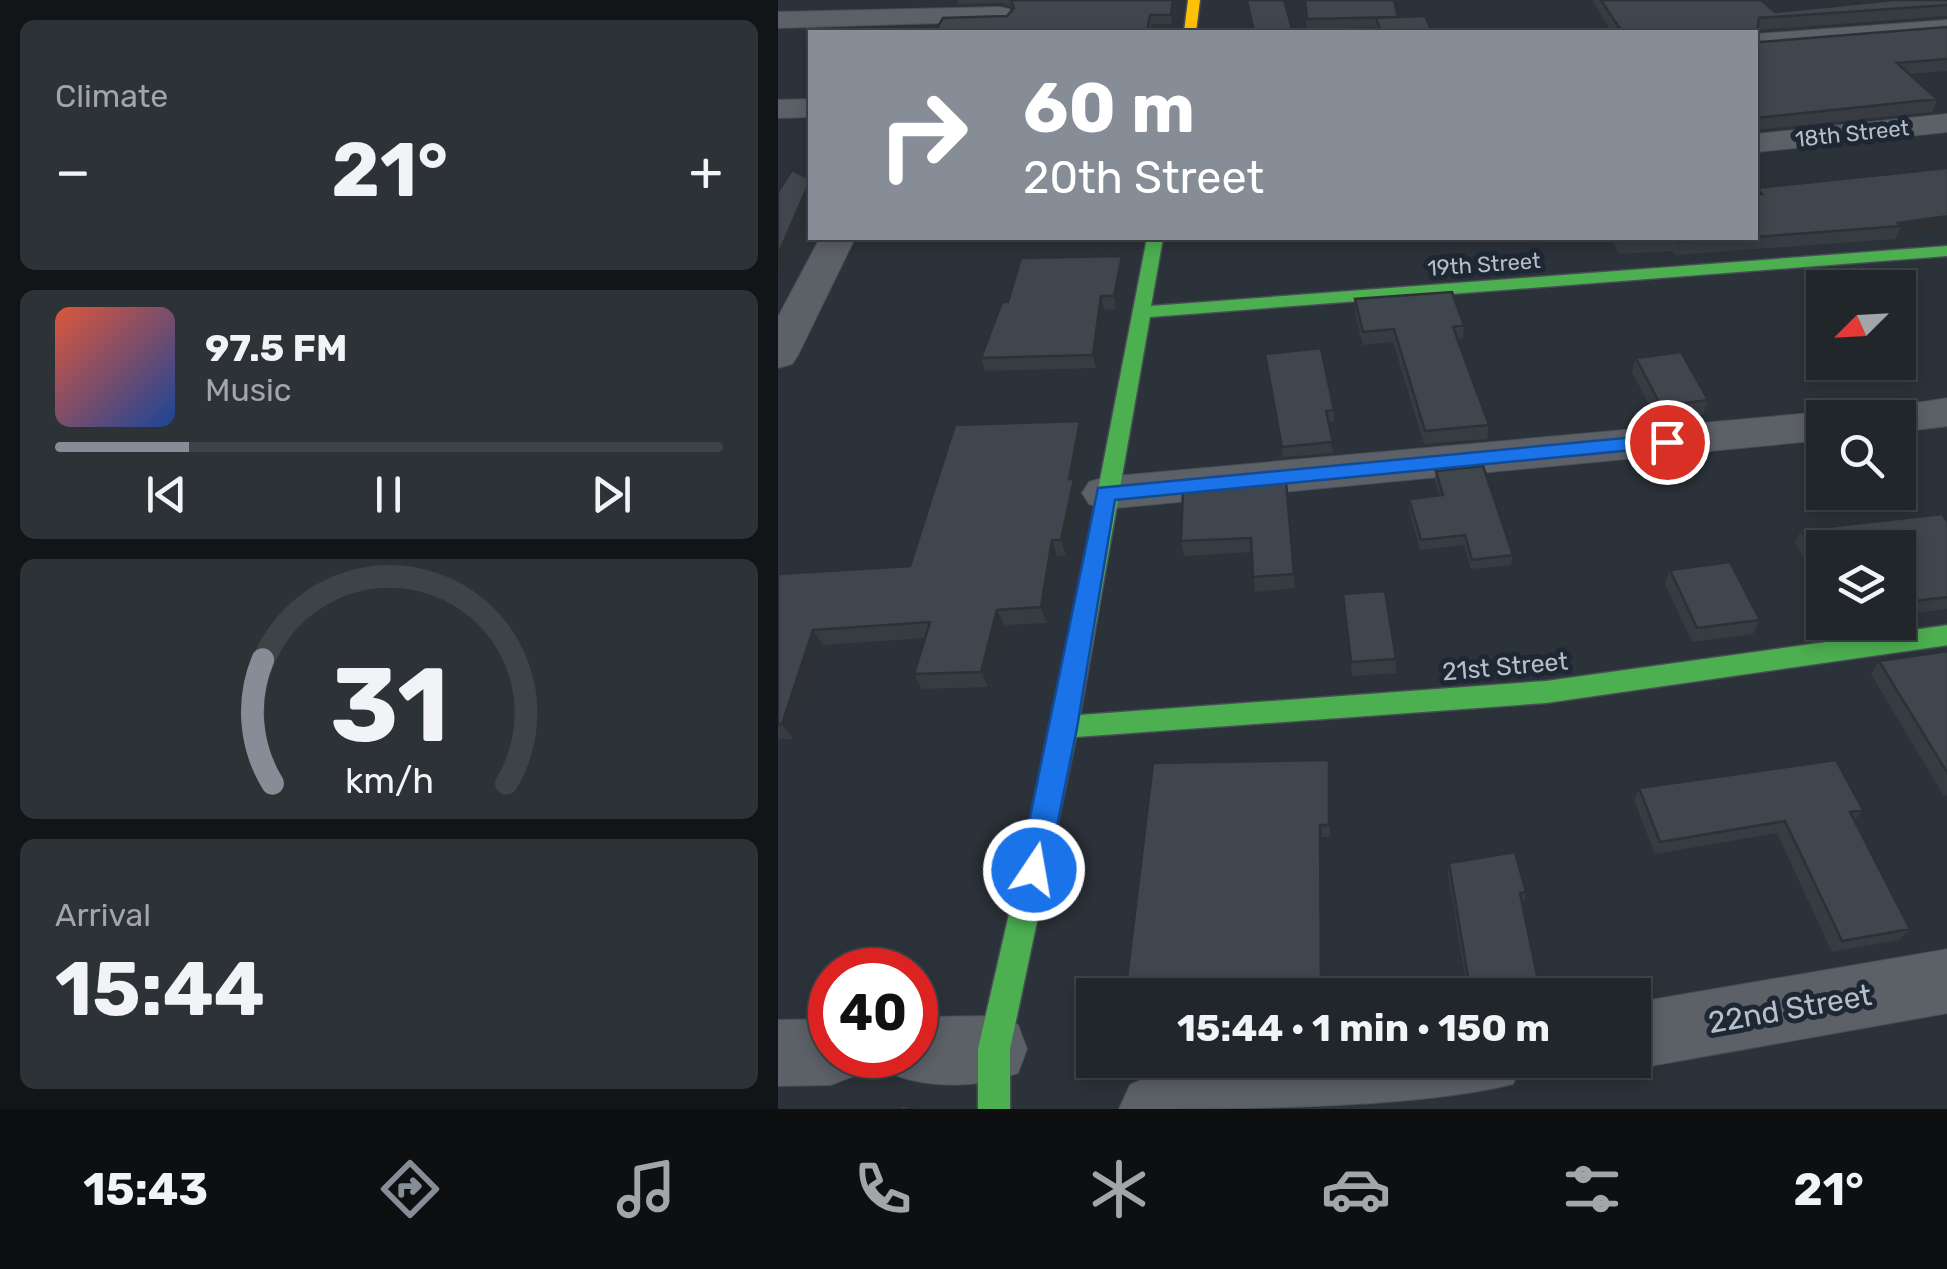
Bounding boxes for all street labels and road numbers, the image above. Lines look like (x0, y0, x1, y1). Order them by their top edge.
street label: 18th Street (1794, 114, 1911, 153)
street label: 19th Street (1426, 247, 1542, 282)
street label: 21st Street (1441, 647, 1569, 686)
street label: 22nd Street (1705, 977, 1875, 1041)

